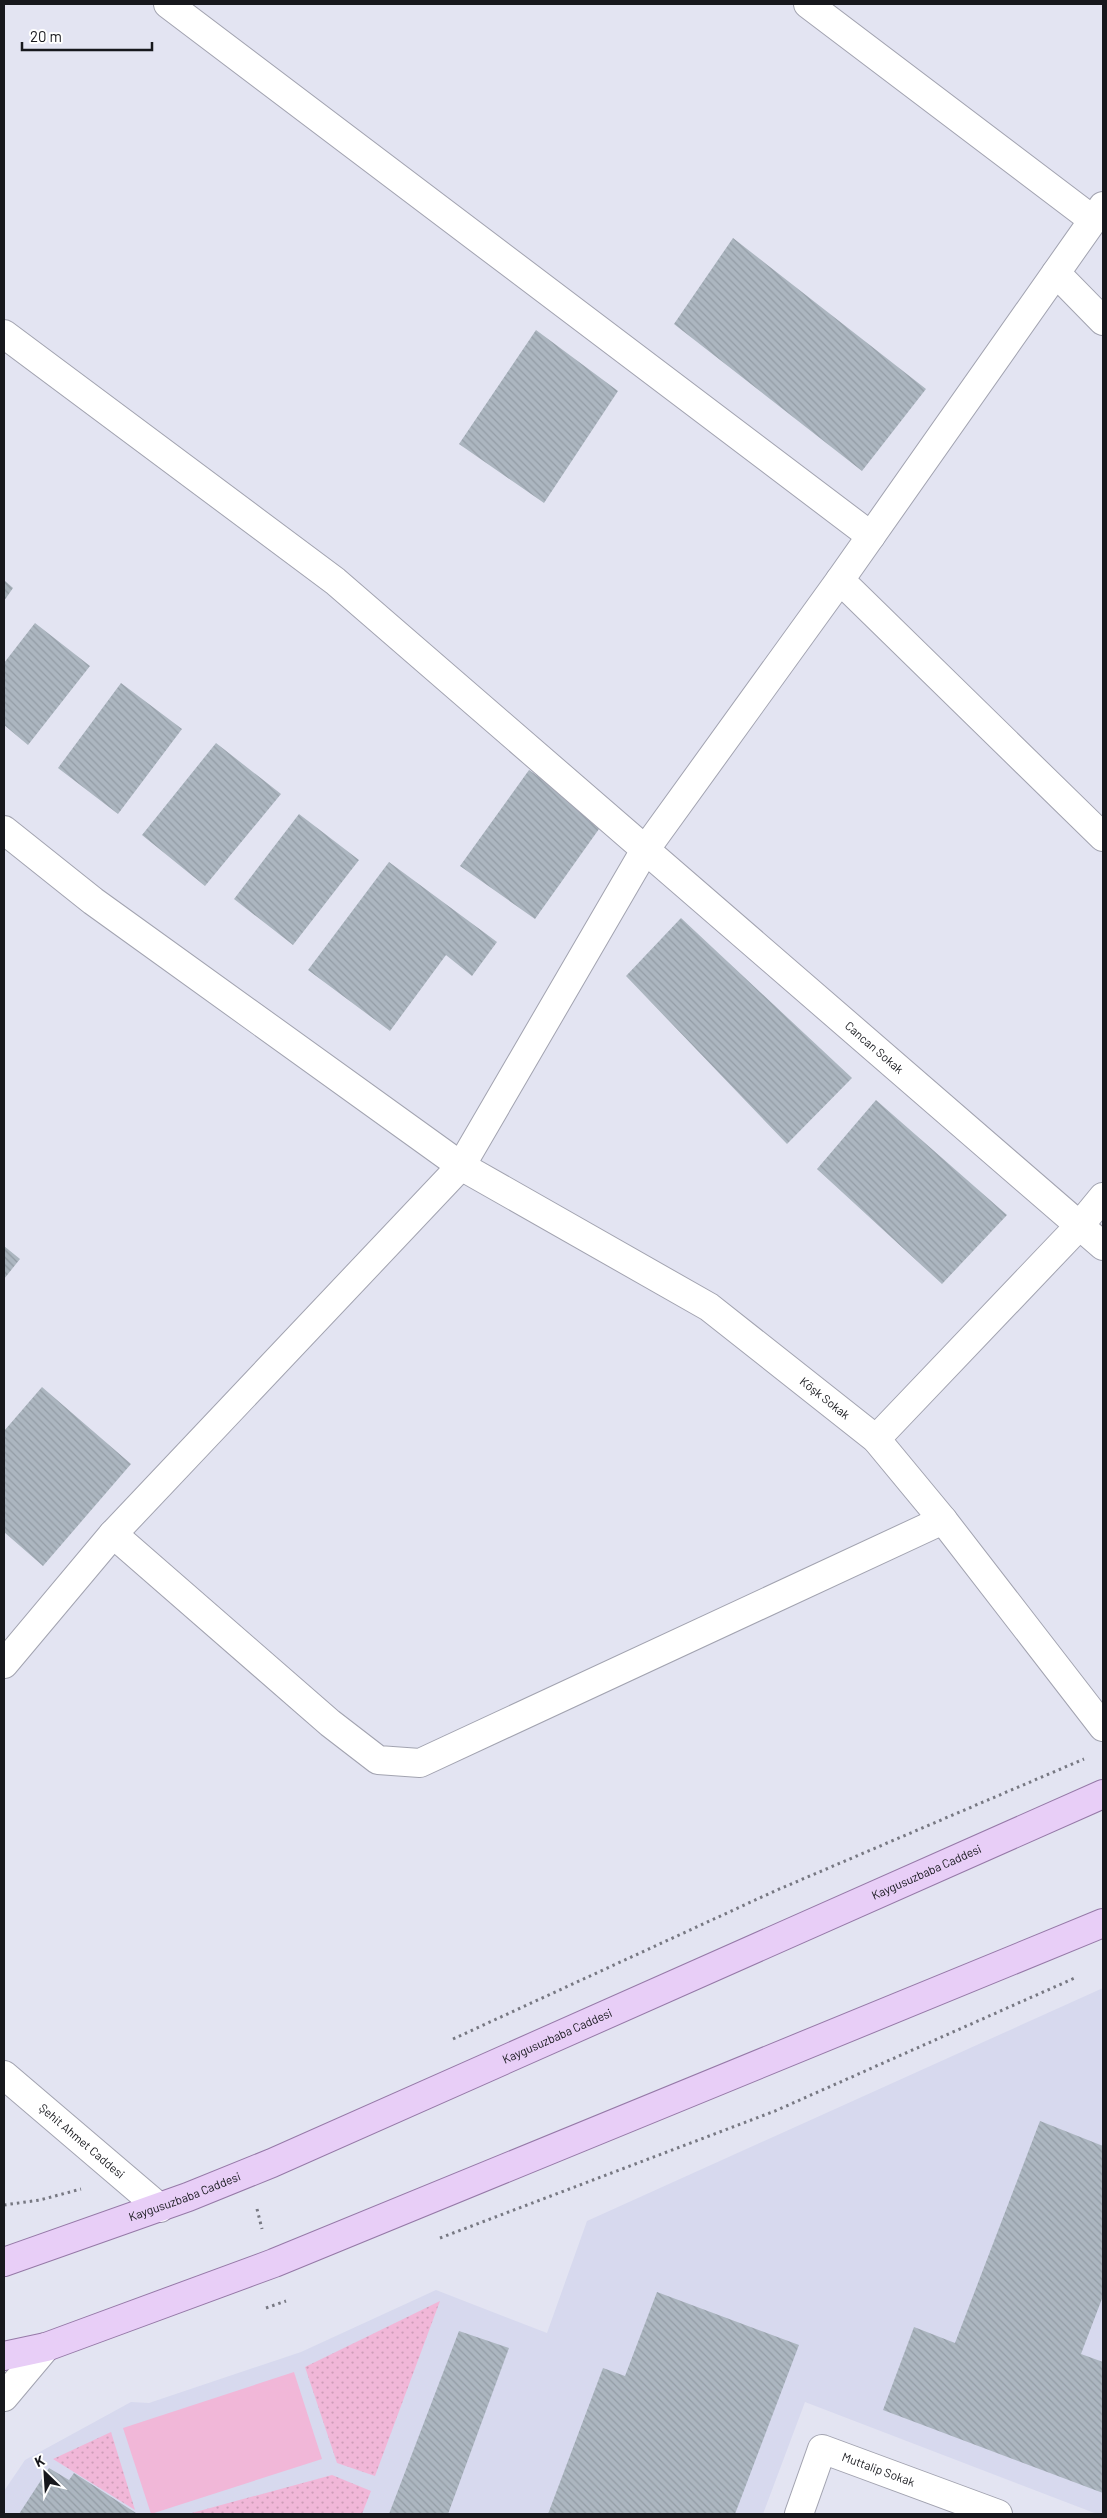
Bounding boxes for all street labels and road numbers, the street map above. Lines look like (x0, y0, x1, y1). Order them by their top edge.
street label: Cancan Sokak (843, 1018, 907, 1076)
street label: Köşk Sokak (798, 1374, 853, 1422)
street label: Kaygusuzbaba Caddesi (869, 1841, 983, 1902)
street label: Kaygusuzbaba Caddesi (500, 2005, 614, 2066)
street label: Şehit Ahmet Caddesi (37, 2100, 128, 2181)
street label: Kaygusuzbaba Caddesi (126, 2169, 242, 2223)
street label: Muttalip Sokak (840, 2449, 917, 2489)

